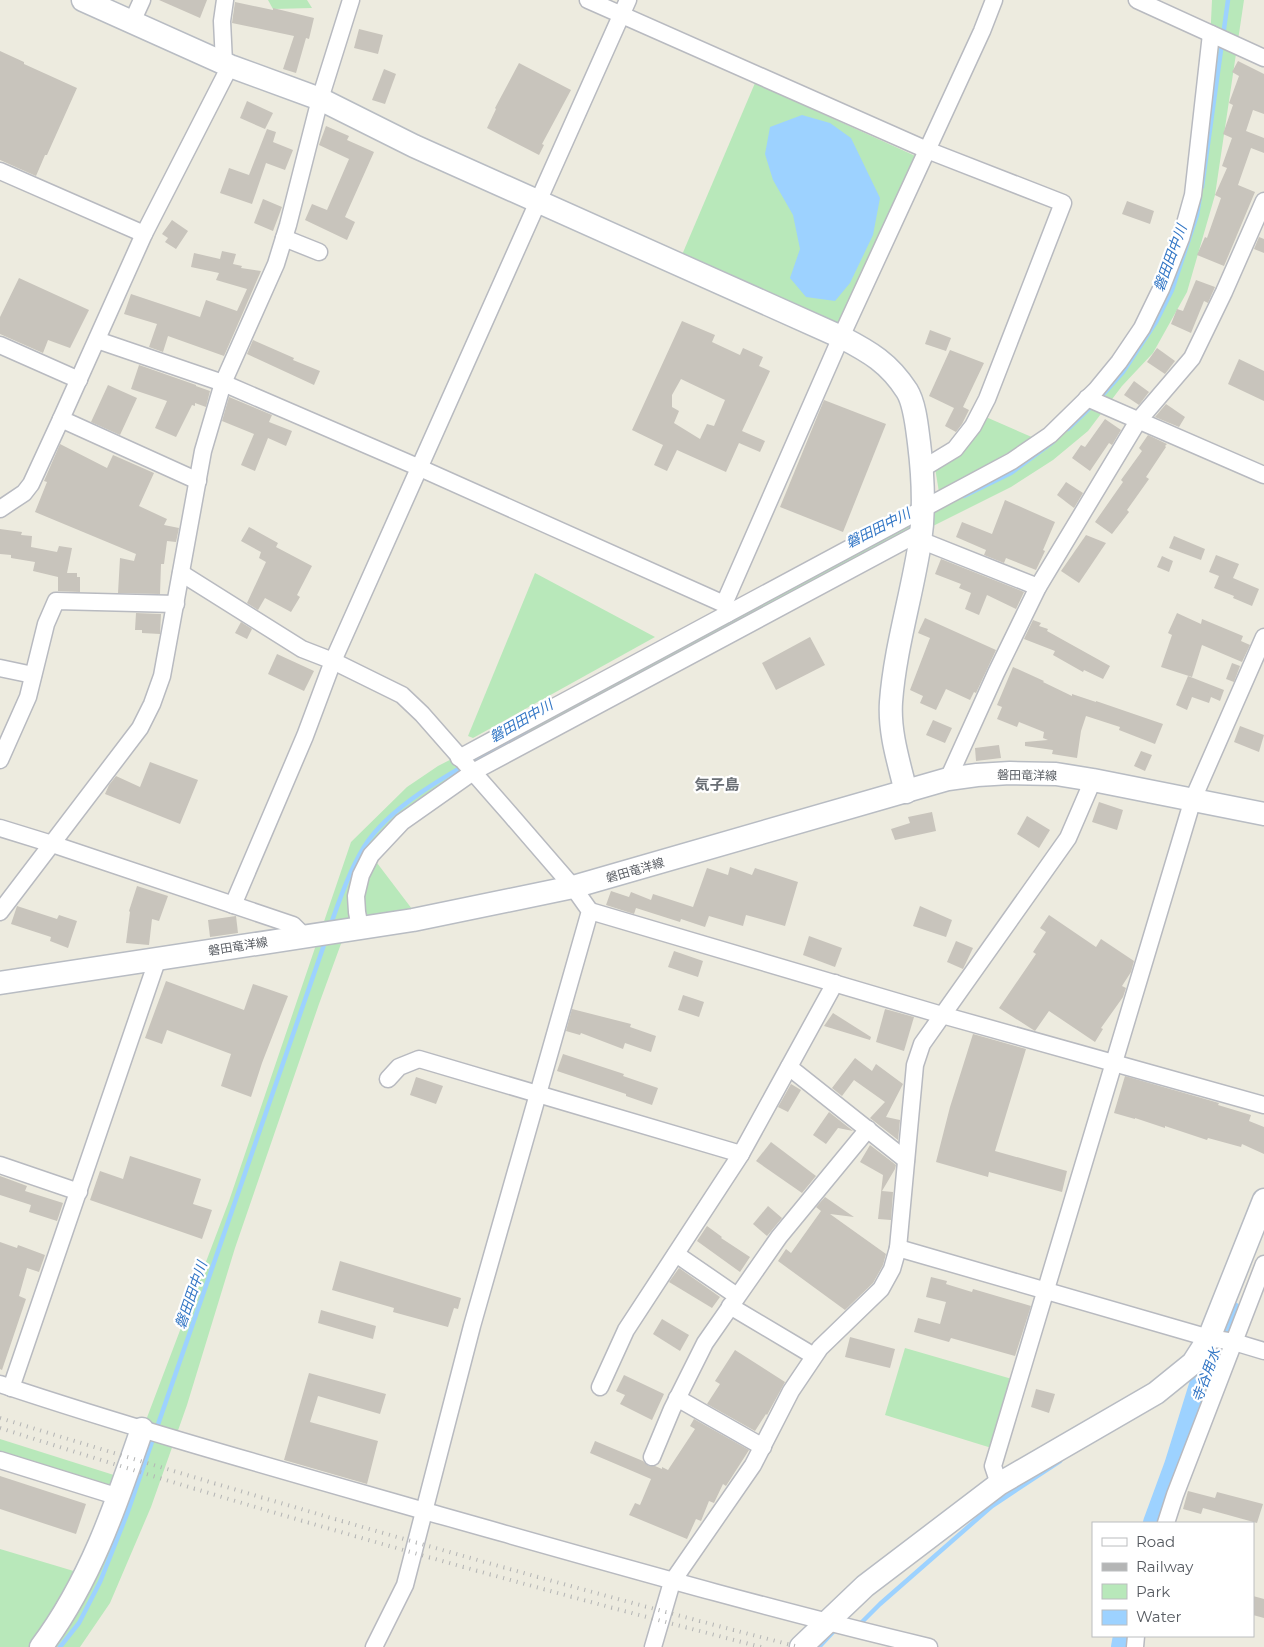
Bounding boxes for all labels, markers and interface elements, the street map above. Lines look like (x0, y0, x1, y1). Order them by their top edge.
water label: 磐田田中川 (1150, 220, 1191, 294)
water label: 磐田田中川 (843, 503, 915, 552)
water label: 磐田田中川 (486, 695, 558, 746)
street label: 磐田竜洋線 (997, 767, 1057, 783)
district label: 気子島 (694, 775, 740, 794)
street label: 磐田竜洋線 (604, 855, 666, 885)
street label: 磐田竜洋線 (207, 934, 269, 958)
water label: 磐田田中川 (171, 1257, 212, 1331)
water label: 寺谷用水 (1188, 1344, 1225, 1404)
legend (1092, 1522, 1254, 1637)
text: Road (1136, 1532, 1175, 1551)
text: Railway (1136, 1557, 1194, 1576)
text: Park (1136, 1582, 1170, 1601)
text: Water (1136, 1607, 1182, 1626)

